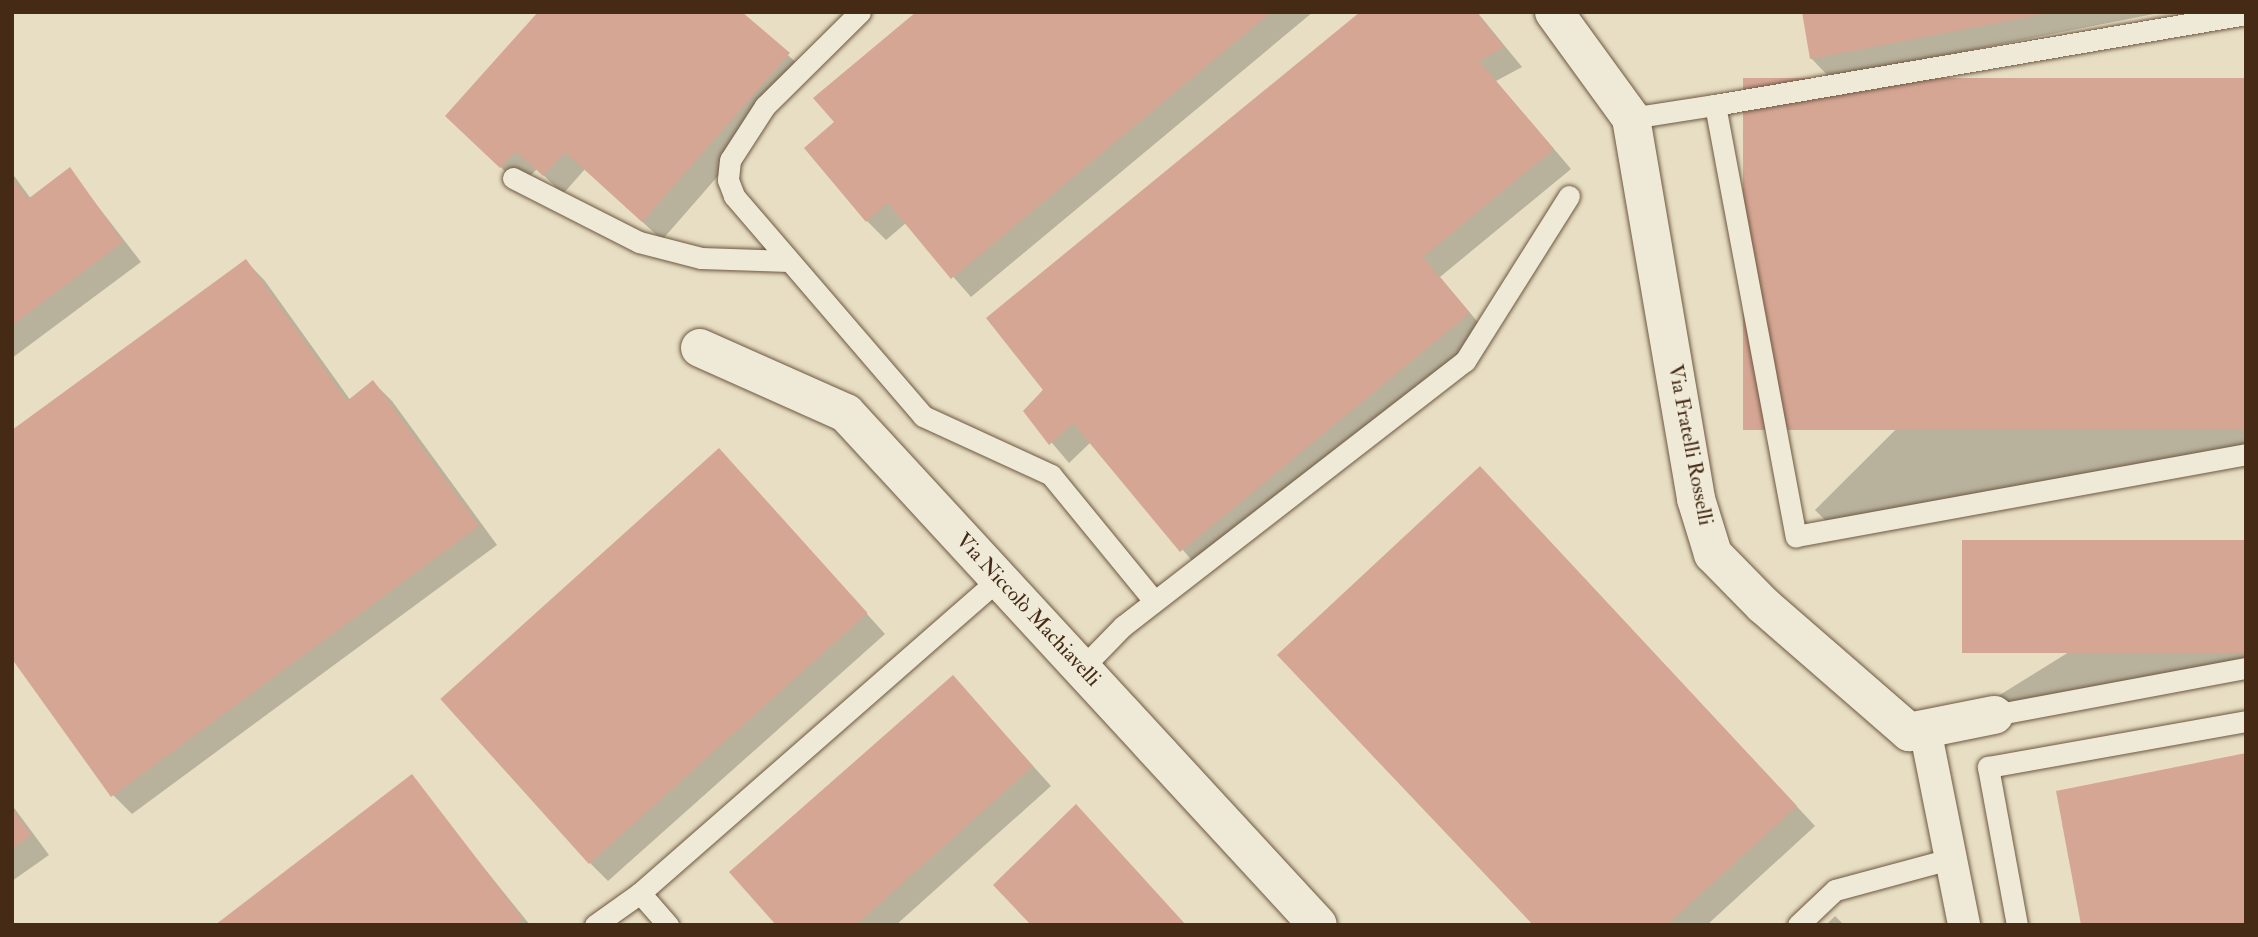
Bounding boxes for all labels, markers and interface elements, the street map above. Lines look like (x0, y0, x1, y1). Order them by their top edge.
street label: Via Fratelli Rosselli (1662, 362, 1718, 528)
street label: Via Niccolò Machiavelli (950, 528, 1106, 692)

